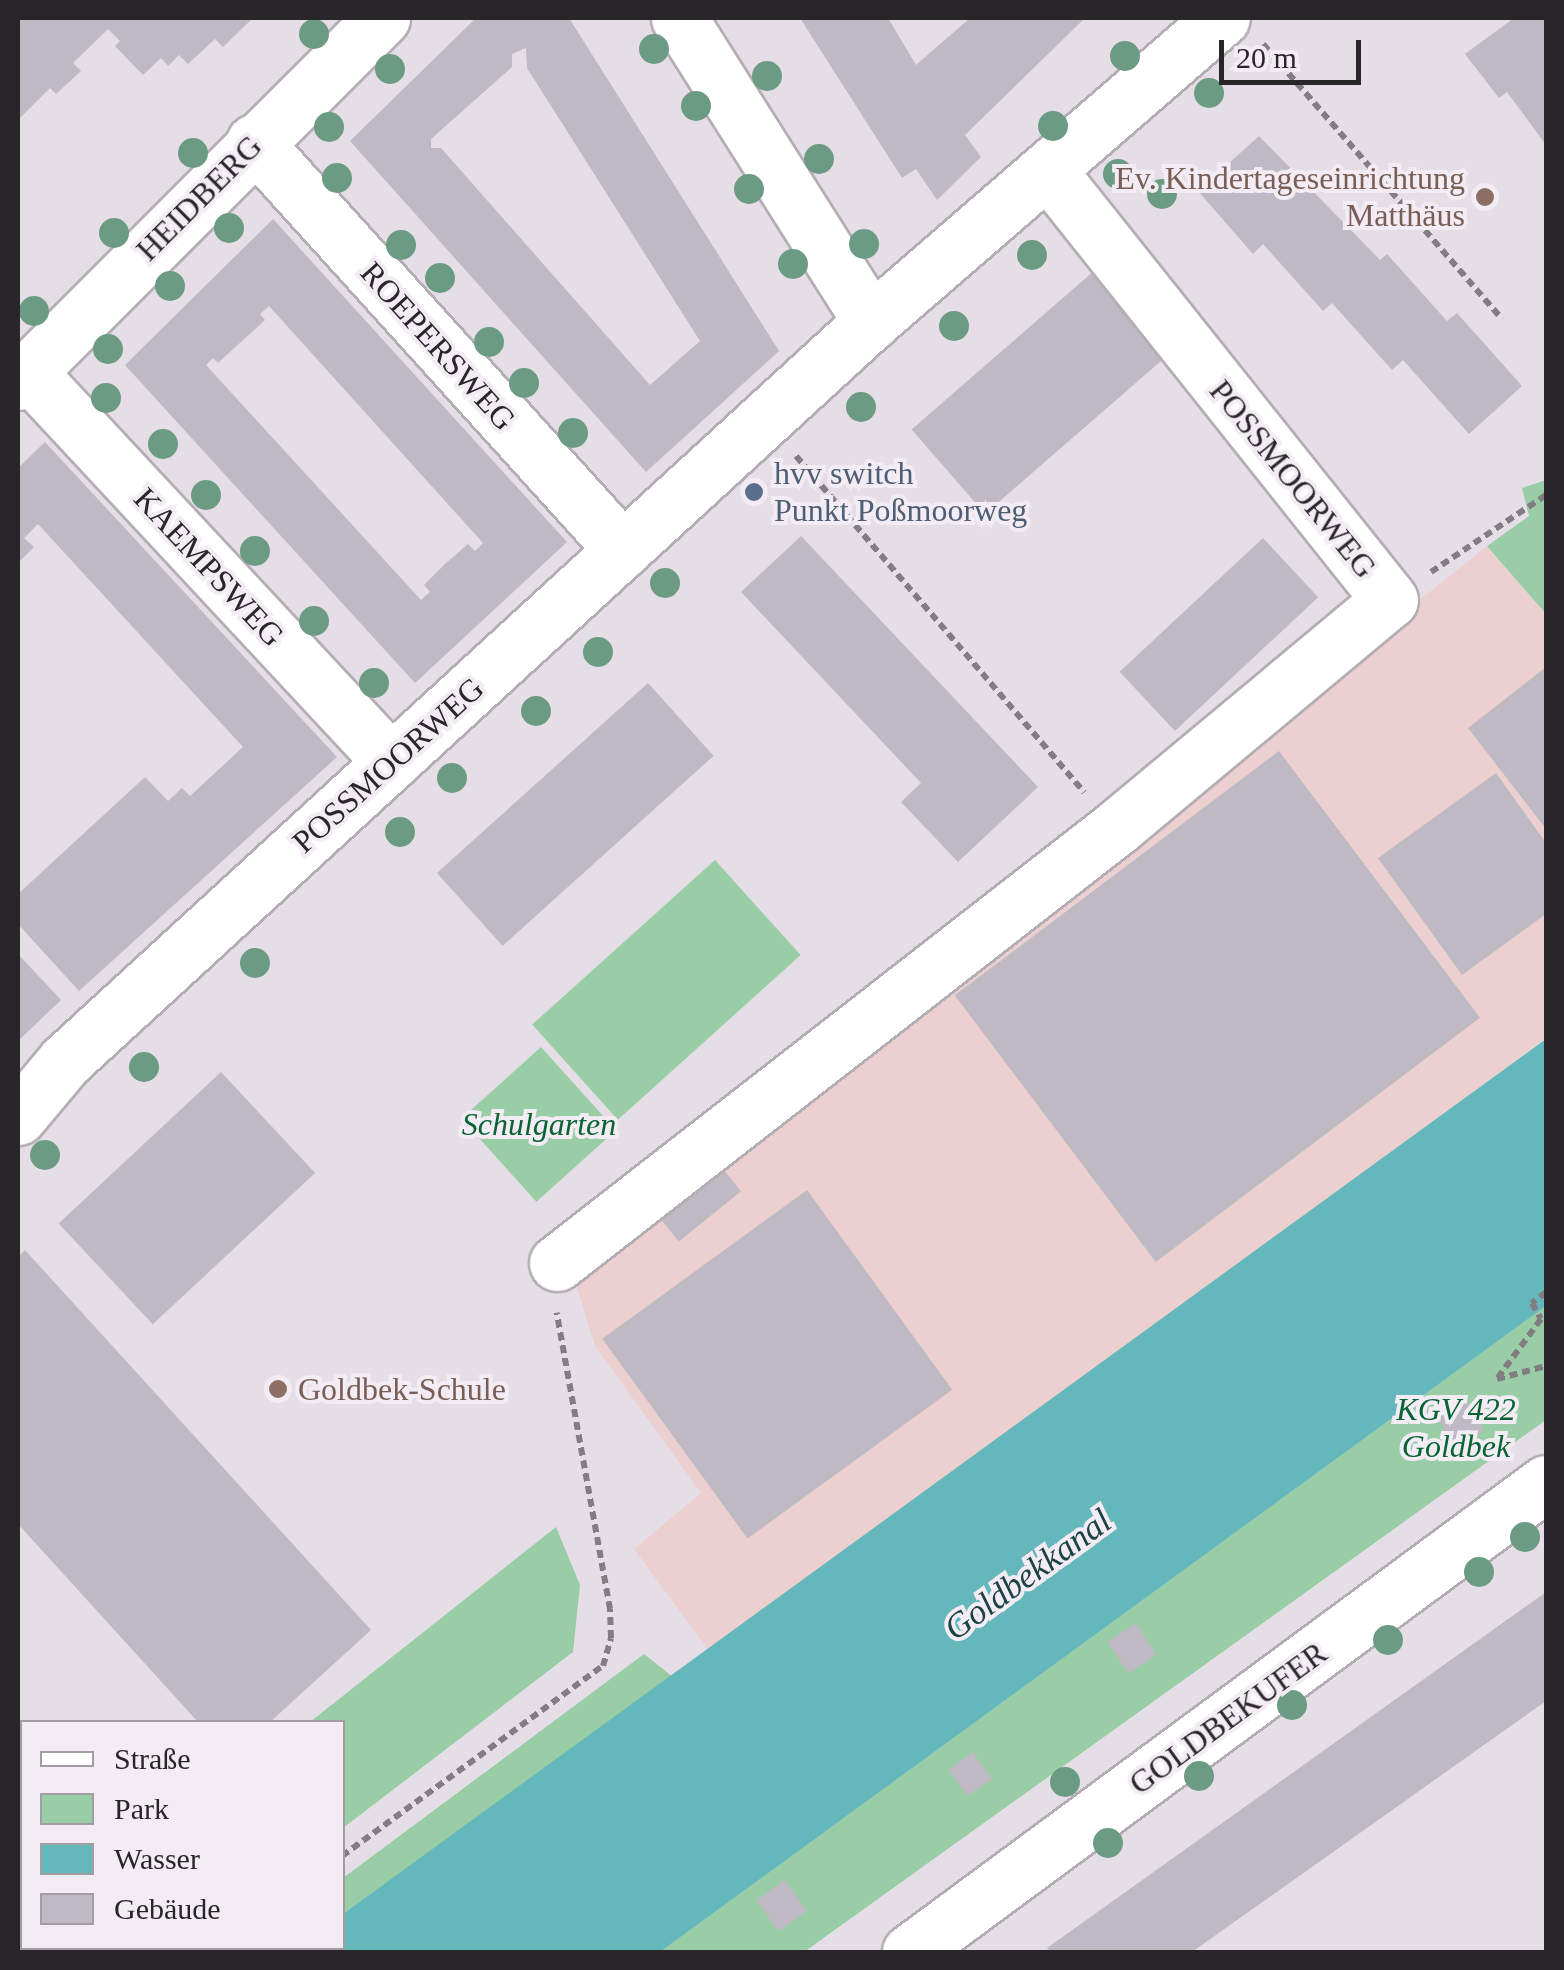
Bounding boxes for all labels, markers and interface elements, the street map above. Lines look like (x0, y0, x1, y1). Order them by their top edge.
scale bar (1224, 20, 1366, 82)
text: 20 m (1236, 41, 1297, 74)
street label: HEIDBERG (128, 127, 270, 269)
place label: Ev. Kindertageseinrichtung Matthäus (1115, 160, 1465, 235)
marker: Ev. Kindertageseinrichtung Matthäus (1474, 186, 1496, 208)
street label: ROEPERSWEG (352, 254, 524, 438)
street label: POSSMOORWEG (1201, 372, 1385, 586)
place label: hvv switch Punkt Poßmoorweg (774, 455, 1027, 530)
street label: KAEMPSWEG (126, 480, 292, 654)
marker: hvv switch Punkt Poßmoorweg (743, 481, 765, 503)
street label: POSSMOORWEG (285, 669, 491, 861)
park label: Schulgarten (462, 1105, 616, 1143)
place label: Goldbek-Schule (298, 1370, 506, 1408)
marker: Goldbek-Schule (267, 1378, 289, 1400)
park label: KGV 422 Goldbek (1396, 1391, 1516, 1466)
water label: Goldbekkanal (936, 1500, 1120, 1650)
street label: GOLDBEKUFER (1122, 1633, 1334, 1803)
legend (20, 1720, 345, 1950)
text: Straße (114, 1742, 191, 1775)
text: Park (114, 1792, 169, 1825)
text: Wasser (114, 1842, 200, 1875)
text: Gebäude (114, 1892, 221, 1925)

